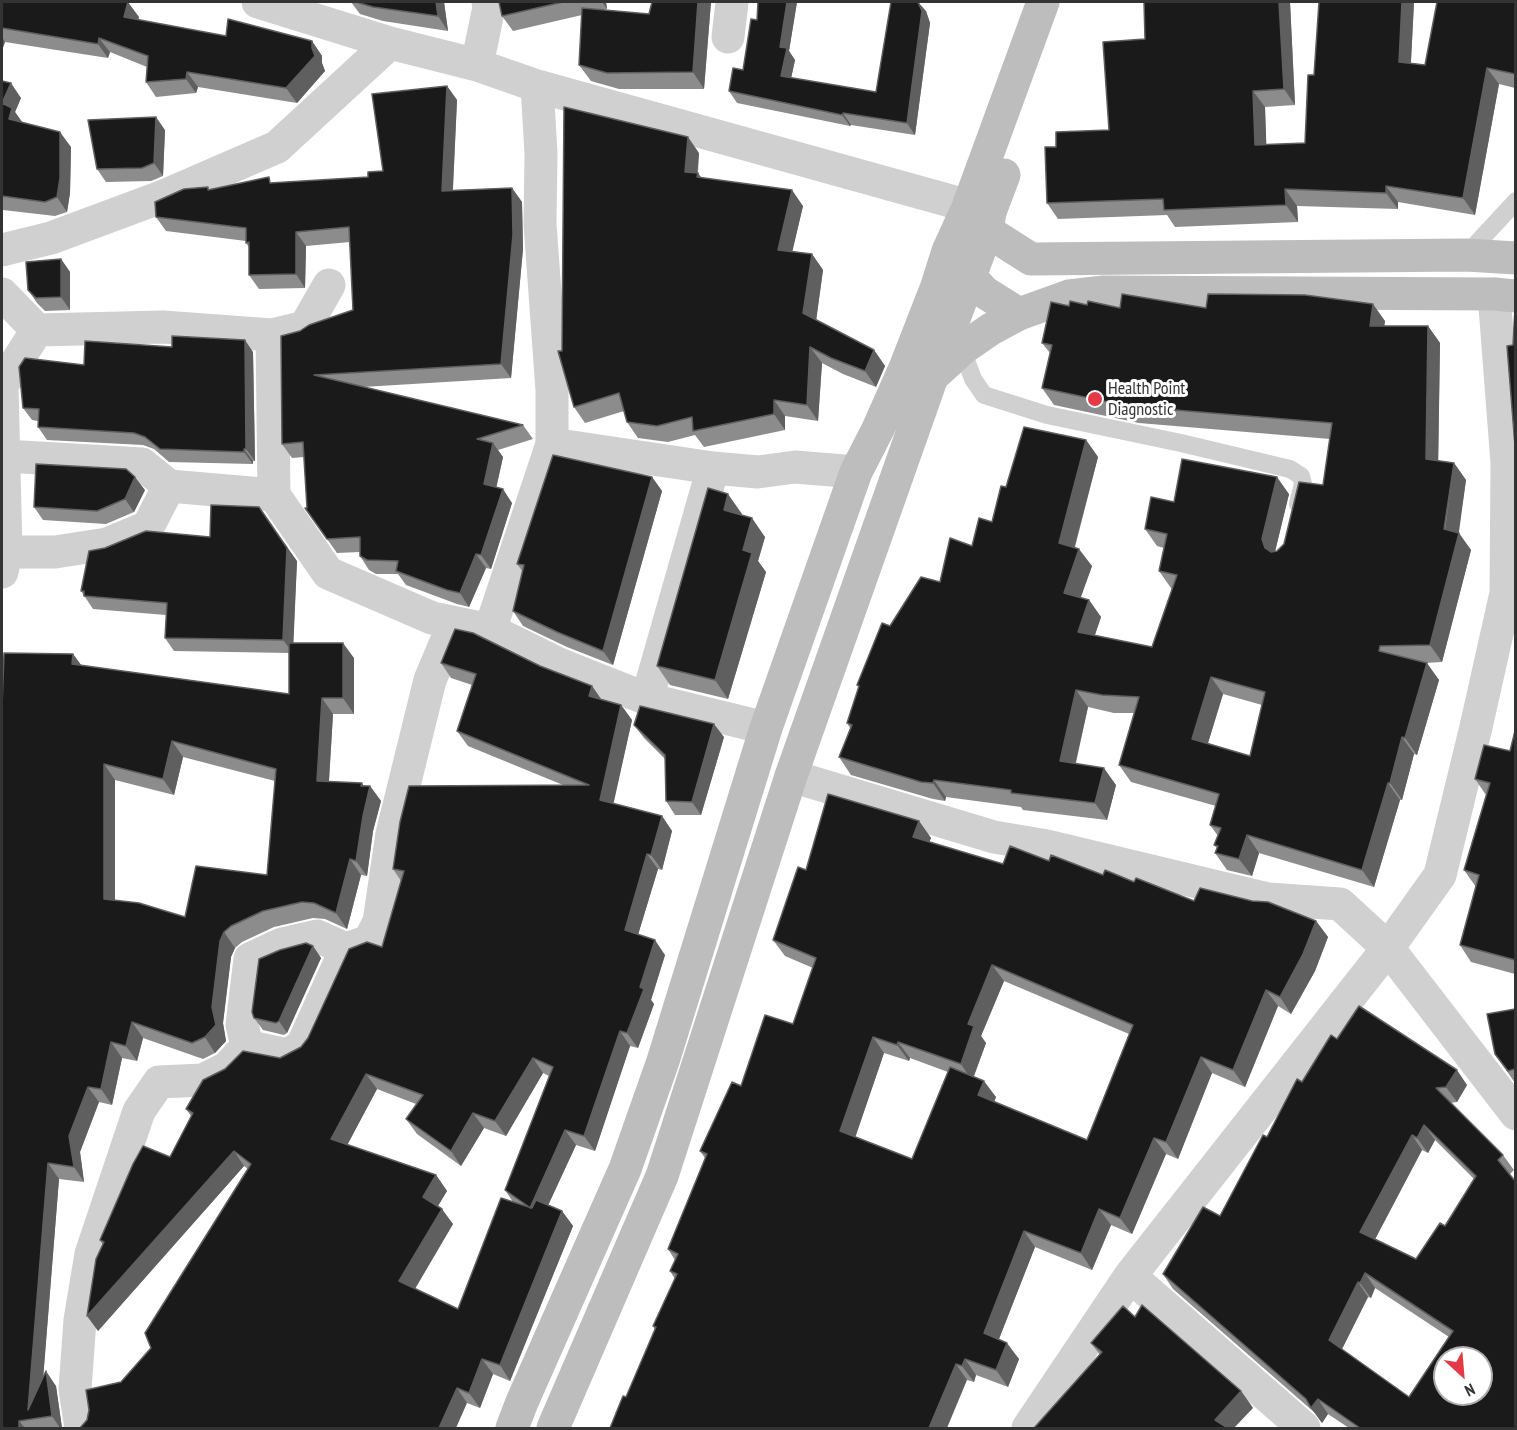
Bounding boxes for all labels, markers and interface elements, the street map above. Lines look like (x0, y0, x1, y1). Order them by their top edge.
place label: Health Point Diagnostic (1108, 378, 1185, 420)
marker: Health Point Diagnostic (1086, 390, 1104, 408)
north arrow (1433, 1346, 1493, 1406)
text: N (1462, 1379, 1478, 1401)

